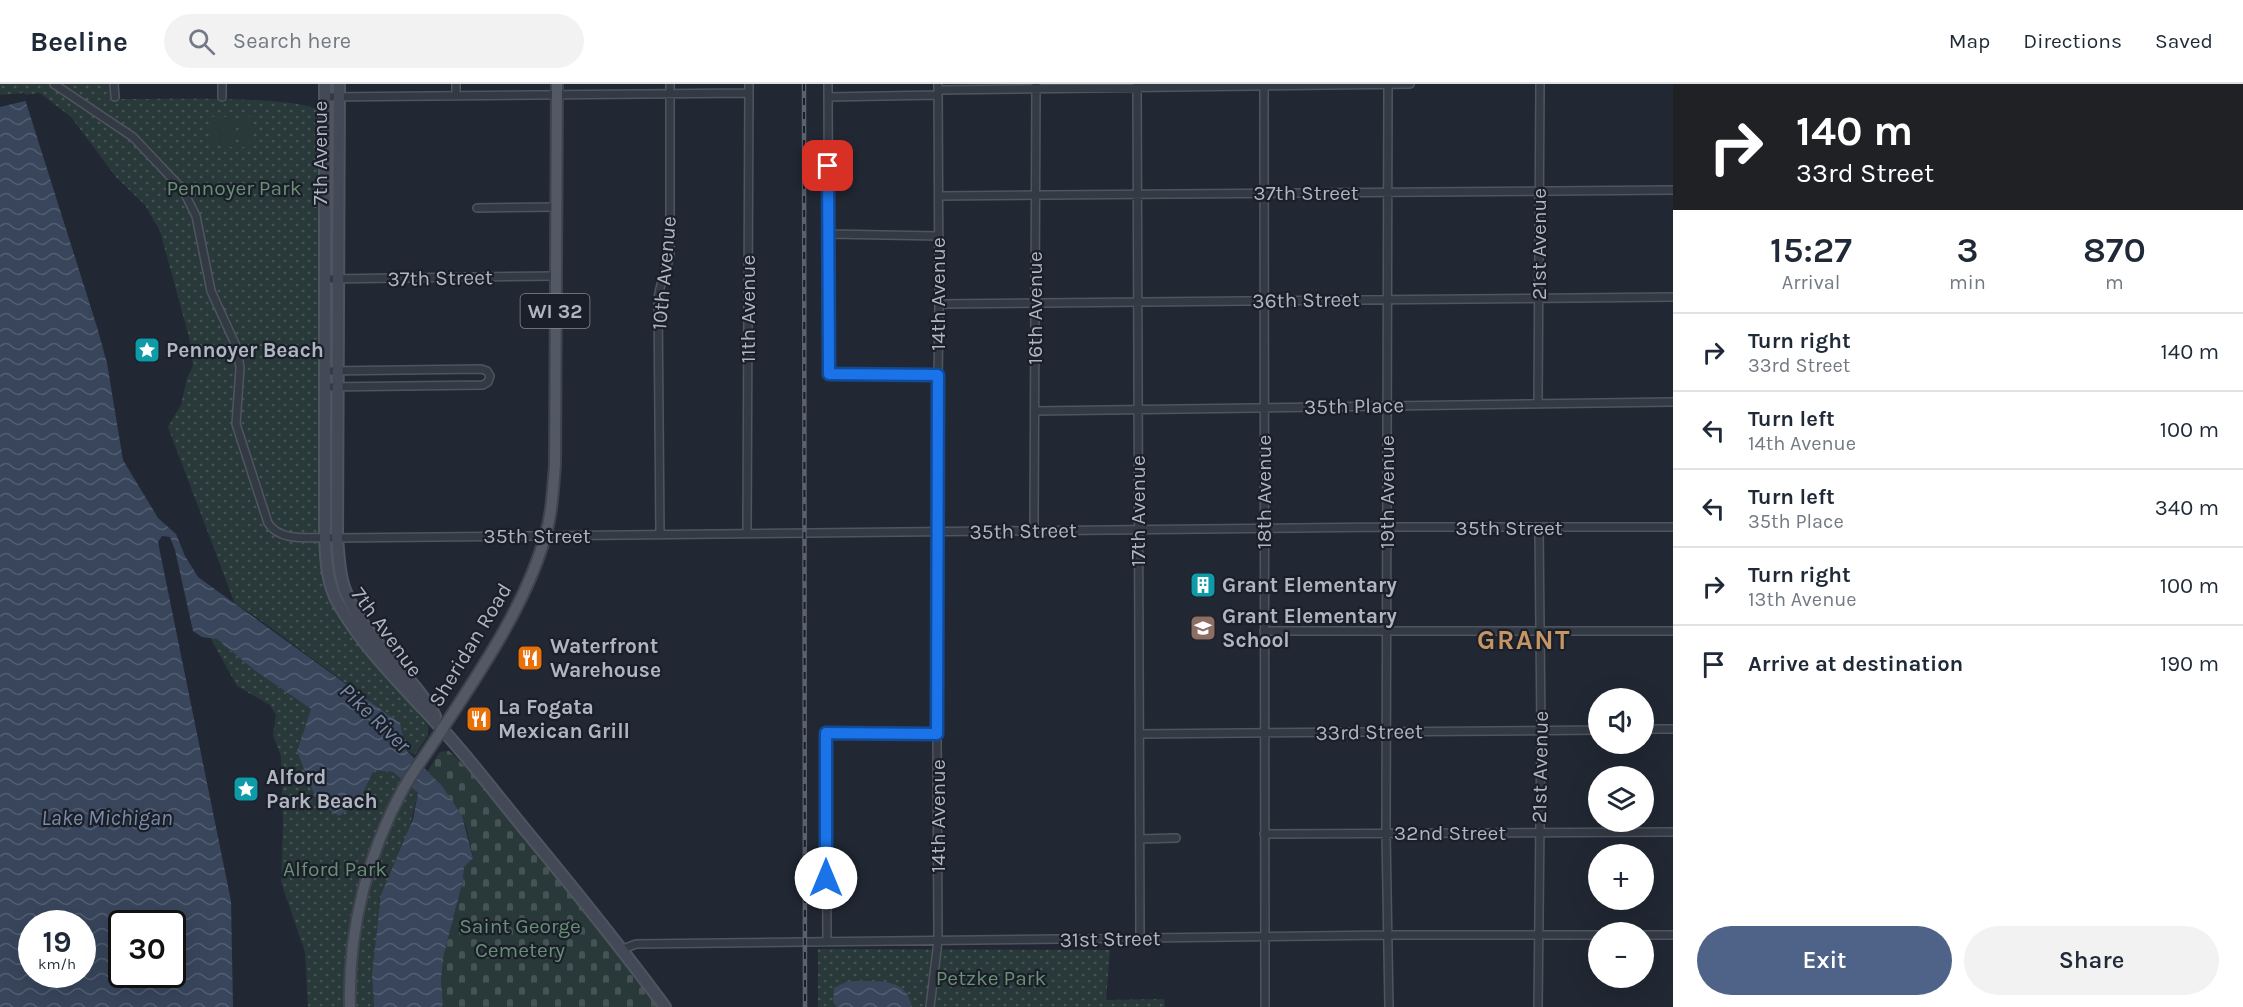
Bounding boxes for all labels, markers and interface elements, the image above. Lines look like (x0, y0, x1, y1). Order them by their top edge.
search box (164, 14, 584, 68)
text: Beeline (30, 25, 128, 58)
icon: search (185, 25, 218, 58)
text: Search here (233, 28, 351, 54)
text: Map (1949, 29, 1990, 53)
text: Directions (2023, 29, 2122, 53)
text: Saved (2155, 29, 2213, 53)
street label: 7th Avenue (308, 101, 332, 205)
text: 140 m (1796, 106, 1913, 156)
icon: right (1697, 108, 1775, 186)
pin (802, 140, 853, 191)
icon: arrive (811, 149, 844, 182)
text: 33rd Street (1796, 157, 1934, 189)
park label: Pennoyer Park (167, 176, 302, 200)
street label: 37th Street (1253, 181, 1359, 205)
street label: 21st Avenue (1527, 188, 1551, 300)
street label: 10th Avenue (647, 215, 681, 331)
text: 15:27 (1770, 229, 1852, 271)
text: 3 (1956, 229, 1978, 271)
text: 870 (2083, 229, 2146, 271)
street label: 14th Avenue (926, 237, 950, 351)
street label: 16th Avenue (1023, 251, 1047, 365)
street label: 11th Avenue (736, 255, 760, 363)
street label: 37th Street (387, 265, 493, 291)
text: Arrival (1782, 271, 1840, 294)
text: min (1949, 271, 1986, 294)
text: m (2105, 271, 2124, 294)
street label: 36th Street (1252, 287, 1360, 313)
road number: WI 32 (520, 294, 590, 328)
text: Turn right (1748, 328, 1851, 354)
place icon: Pennoyer Beach (132, 335, 162, 365)
icon: right (1697, 336, 1730, 369)
place label: Pennoyer Beach (166, 338, 324, 362)
text: 140 m (2161, 339, 2219, 365)
text: 33rd Street (1748, 354, 1850, 377)
street label: 35th Place (1304, 393, 1404, 419)
text: Turn left (1748, 406, 1835, 432)
icon: left (1697, 414, 1730, 447)
text: 100 m (2160, 417, 2219, 443)
text: 14th Avenue (1748, 432, 1856, 455)
street label: 18th Avenue (1252, 435, 1276, 549)
street label: 19th Avenue (1375, 435, 1399, 549)
street label: 17th Avenue (1126, 455, 1150, 567)
text: Turn left (1748, 484, 1835, 510)
icon: left (1697, 492, 1730, 525)
text: 340 m (2155, 495, 2219, 521)
text: 35th Place (1748, 510, 1844, 533)
street label: 35th Street (1455, 516, 1563, 540)
street label: 35th Street (969, 518, 1077, 544)
street label: 35th Street (483, 524, 591, 548)
text: Turn right (1748, 562, 1851, 588)
building icon: Grant Elementary (1188, 570, 1218, 600)
icon: right (1697, 570, 1730, 603)
place label: Grant Elementary (1222, 573, 1397, 597)
text: 100 m (2160, 573, 2219, 599)
street label: Sheridan Road (424, 579, 516, 711)
street label: 7th Avenue (347, 583, 427, 681)
text: 13th Avenue (1748, 588, 1857, 611)
place label: Grant Elementary School (1222, 604, 1397, 652)
school or university icon: Grant Elementary School (1188, 613, 1218, 643)
district label: GRANT (1477, 624, 1571, 656)
place label: Waterfront Warehouse (550, 634, 661, 682)
restaurant icon: Waterfront Warehouse (515, 643, 545, 673)
icon: arrive (1697, 648, 1730, 681)
text: Arrive at destination (1748, 651, 1963, 677)
text: 190 m (2160, 651, 2219, 677)
water label: Pike River (334, 678, 417, 759)
map controls (1588, 688, 1654, 988)
button: sound (1588, 688, 1654, 754)
place label: La Fogata Mexican Grill (498, 695, 630, 743)
restaurant icon: La Fogata Mexican Grill (464, 704, 494, 734)
street label: 21st Avenue (1527, 711, 1553, 823)
street label: 33rd Street (1315, 719, 1423, 745)
street label: 14th Avenue (926, 759, 950, 873)
place label: Alford Park Beach (266, 765, 378, 813)
button: layers (1588, 766, 1654, 832)
place icon: Alford Park Beach (231, 774, 261, 804)
water label: Lake Michigan (41, 805, 173, 831)
street label: 32nd Street (1394, 821, 1506, 845)
button: + (1588, 844, 1654, 910)
position arrow (794, 846, 858, 910)
park label: Alford Park (283, 857, 387, 881)
speed limit sign: 30 (108, 910, 186, 988)
park label: Saint George Cemetery (459, 914, 581, 962)
button: − (1588, 922, 1654, 988)
text: 19 (42, 924, 71, 960)
street label: 31st Street (1059, 926, 1161, 952)
button: Exit (1697, 926, 1952, 995)
button: Share (1964, 926, 2219, 995)
text: km/h (38, 955, 76, 973)
park label: Petzke Park (936, 966, 1046, 990)

